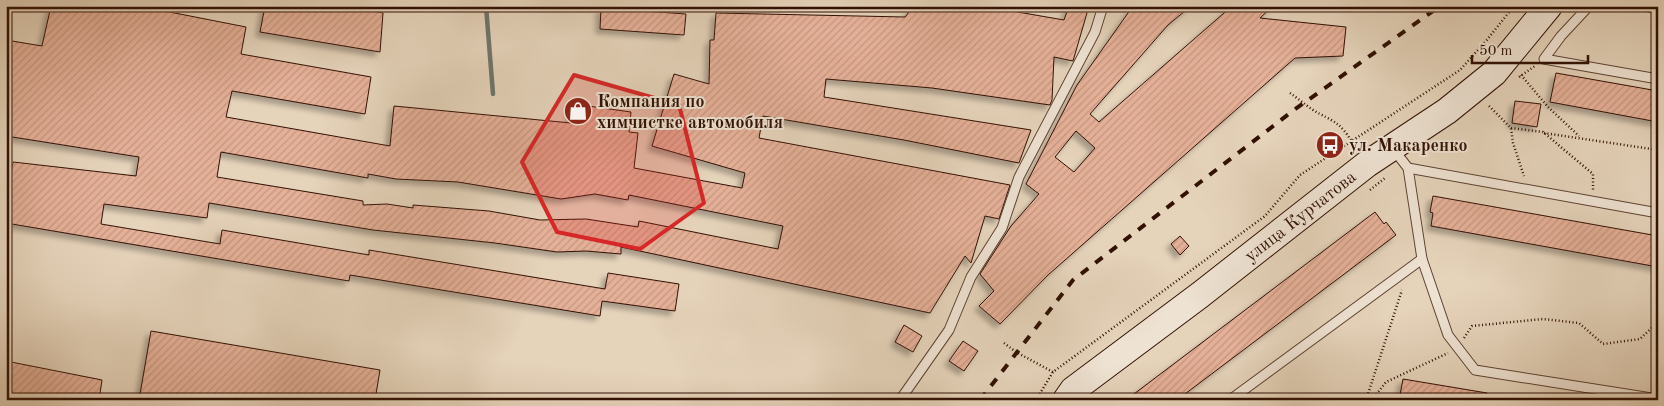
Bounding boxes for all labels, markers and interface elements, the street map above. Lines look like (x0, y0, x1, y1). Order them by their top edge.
scale bar (1472, 32, 1588, 64)
text: 50 m (1479, 44, 1513, 59)
place label: Компания по химчистке автомобиля (597, 93, 783, 132)
shop icon: Компания по химчистке автомобиля (563, 96, 593, 126)
bus stop icon: ул. Макаренко (1315, 130, 1345, 160)
place label: ул. Макаренко (1349, 137, 1468, 155)
street label: улица Курчатова (1242, 168, 1360, 266)

